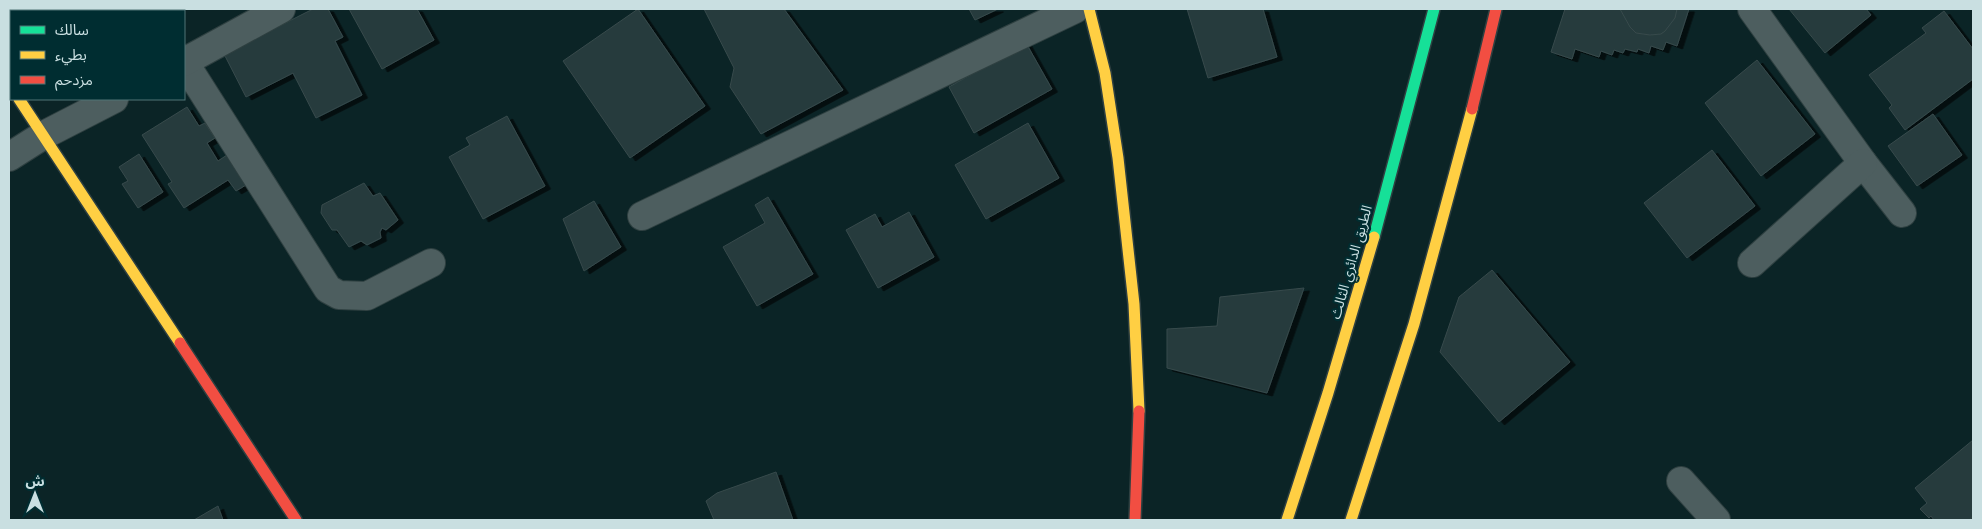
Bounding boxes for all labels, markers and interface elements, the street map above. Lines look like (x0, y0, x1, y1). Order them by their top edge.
legend (10, 10, 185, 100)
text: سالك (55, 20, 89, 39)
text: بطيء (55, 45, 87, 66)
text: مزدحم (55, 70, 93, 91)
street label: الطريق الدائري الثالث (1326, 203, 1378, 322)
north arrow (10, 469, 60, 519)
text: ش (25, 472, 45, 490)

